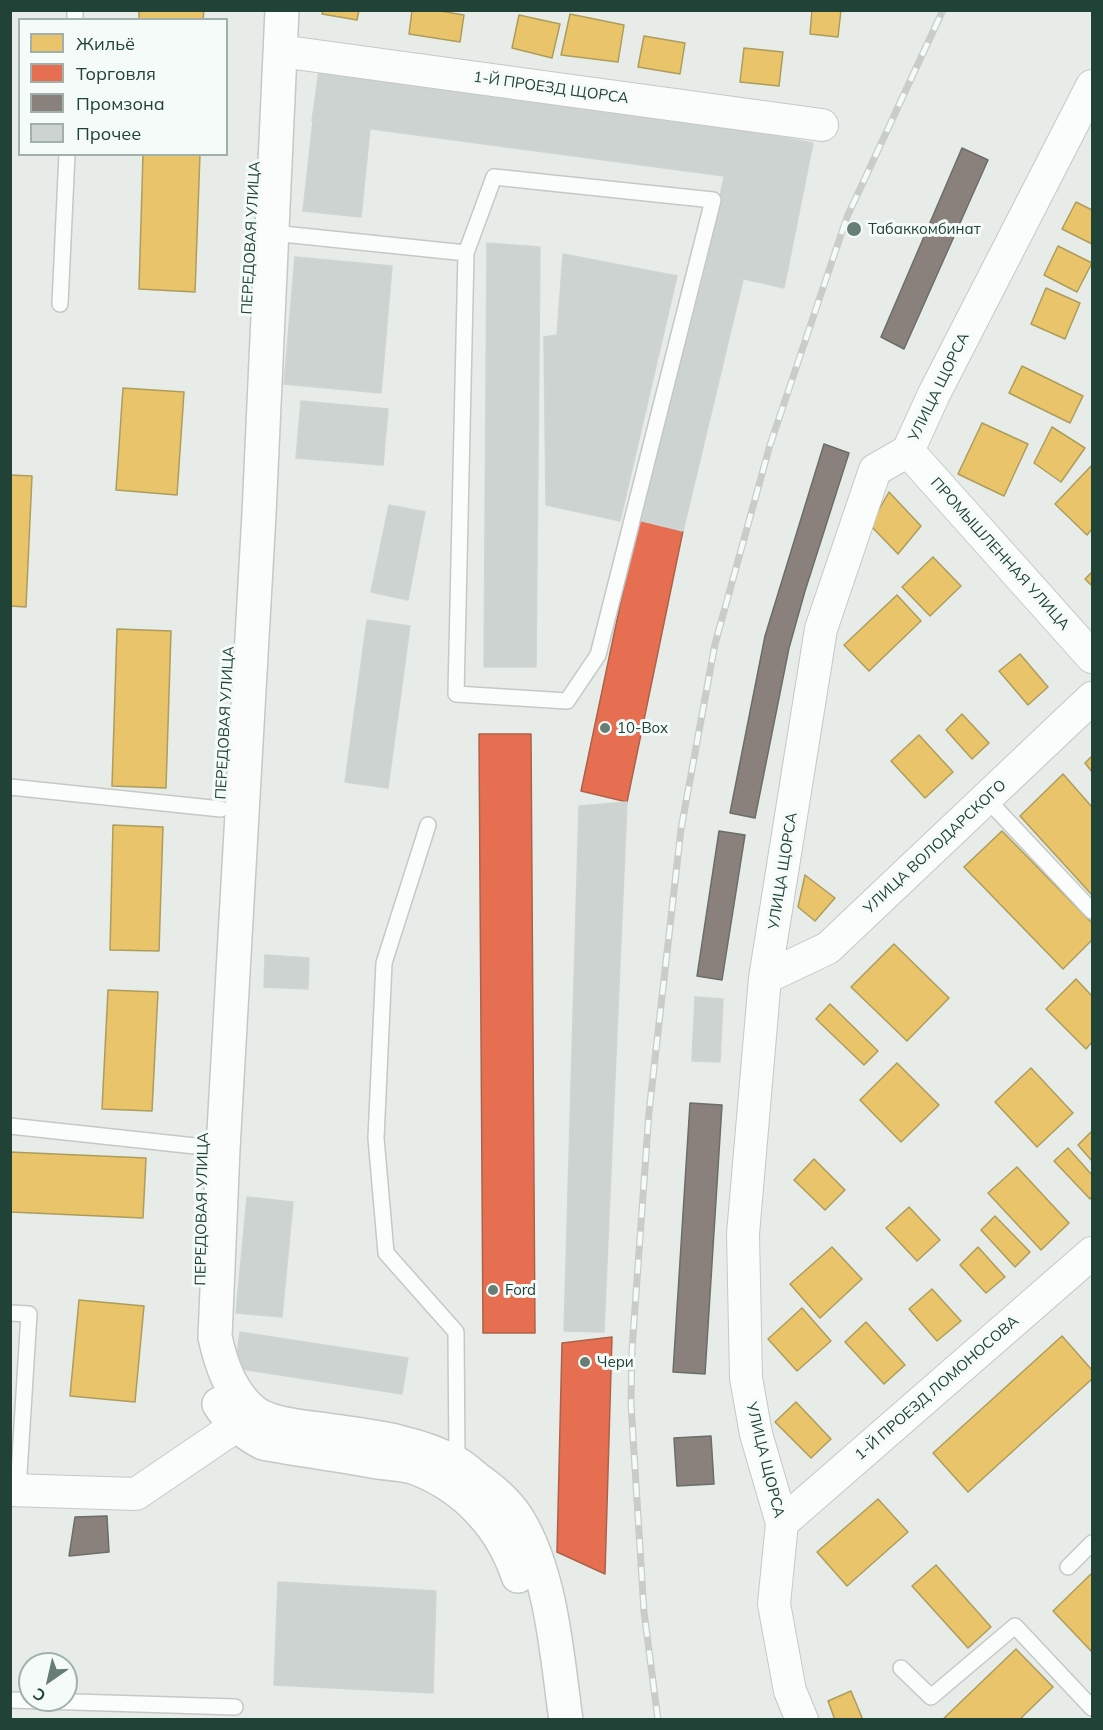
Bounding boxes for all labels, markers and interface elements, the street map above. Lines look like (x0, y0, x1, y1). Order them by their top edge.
legend (18, 18, 228, 156)
text: Жильё (76, 32, 135, 55)
text: Торговля (76, 62, 156, 85)
street label: 1-Й ПРОЕЗД ЩОРСА (472, 68, 630, 108)
text: Промзона (76, 92, 165, 115)
text: Прочее (76, 122, 141, 145)
street label: ПЕРЕДОВАЯ УЛИЦА (238, 161, 264, 315)
marker: Табаккомбинат (845, 220, 863, 238)
place label: Табаккомбинат (868, 220, 980, 238)
street label: УЛИЦА ЩОРСА (905, 330, 973, 444)
street label: ПРОМЫШЛЕННАЯ УЛИЦА (927, 474, 1073, 634)
street label: ПЕРЕДОВАЯ УЛИЦА (212, 646, 238, 800)
place label: 10-Box (617, 719, 668, 737)
marker: 10-Box (598, 721, 612, 735)
street label: УЛИЦА ВОЛОДАРСКОГО (860, 776, 1010, 918)
street label: УЛИЦА ЩОРСА (765, 811, 801, 931)
street label: ПЕРЕДОВАЯ УЛИЦА (192, 1132, 212, 1286)
place label: Ford (505, 1281, 536, 1299)
marker: Ford (486, 1283, 500, 1297)
street label: 1-Й ПРОЕЗД ЛОМОНОСОВА (851, 1312, 1023, 1464)
place label: Чери (597, 1353, 634, 1371)
marker: Чери (578, 1355, 592, 1369)
street label: УЛИЦА ЩОРСА (742, 1400, 788, 1520)
north arrow (18, 1652, 78, 1712)
text: С (29, 1684, 49, 1707)

